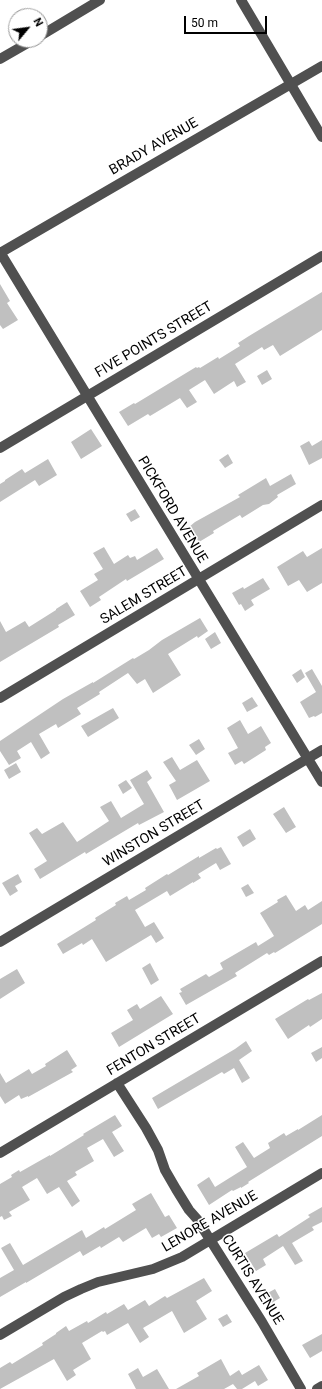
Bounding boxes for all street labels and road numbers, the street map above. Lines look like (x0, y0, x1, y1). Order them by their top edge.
street label: BRADY AVENUE (107, 115, 201, 179)
street label: FIVE POINTS STREET (92, 298, 216, 382)
street label: PICKFORD AVENUE (133, 454, 211, 566)
street label: SALEM STREET (98, 563, 190, 629)
street label: WINSTON STREET (100, 797, 208, 871)
street label: FENTON STREET (104, 1010, 204, 1080)
street label: LENORE AVENUE (159, 1188, 261, 1256)
street label: CURTIS AVENUE (218, 1232, 286, 1328)

